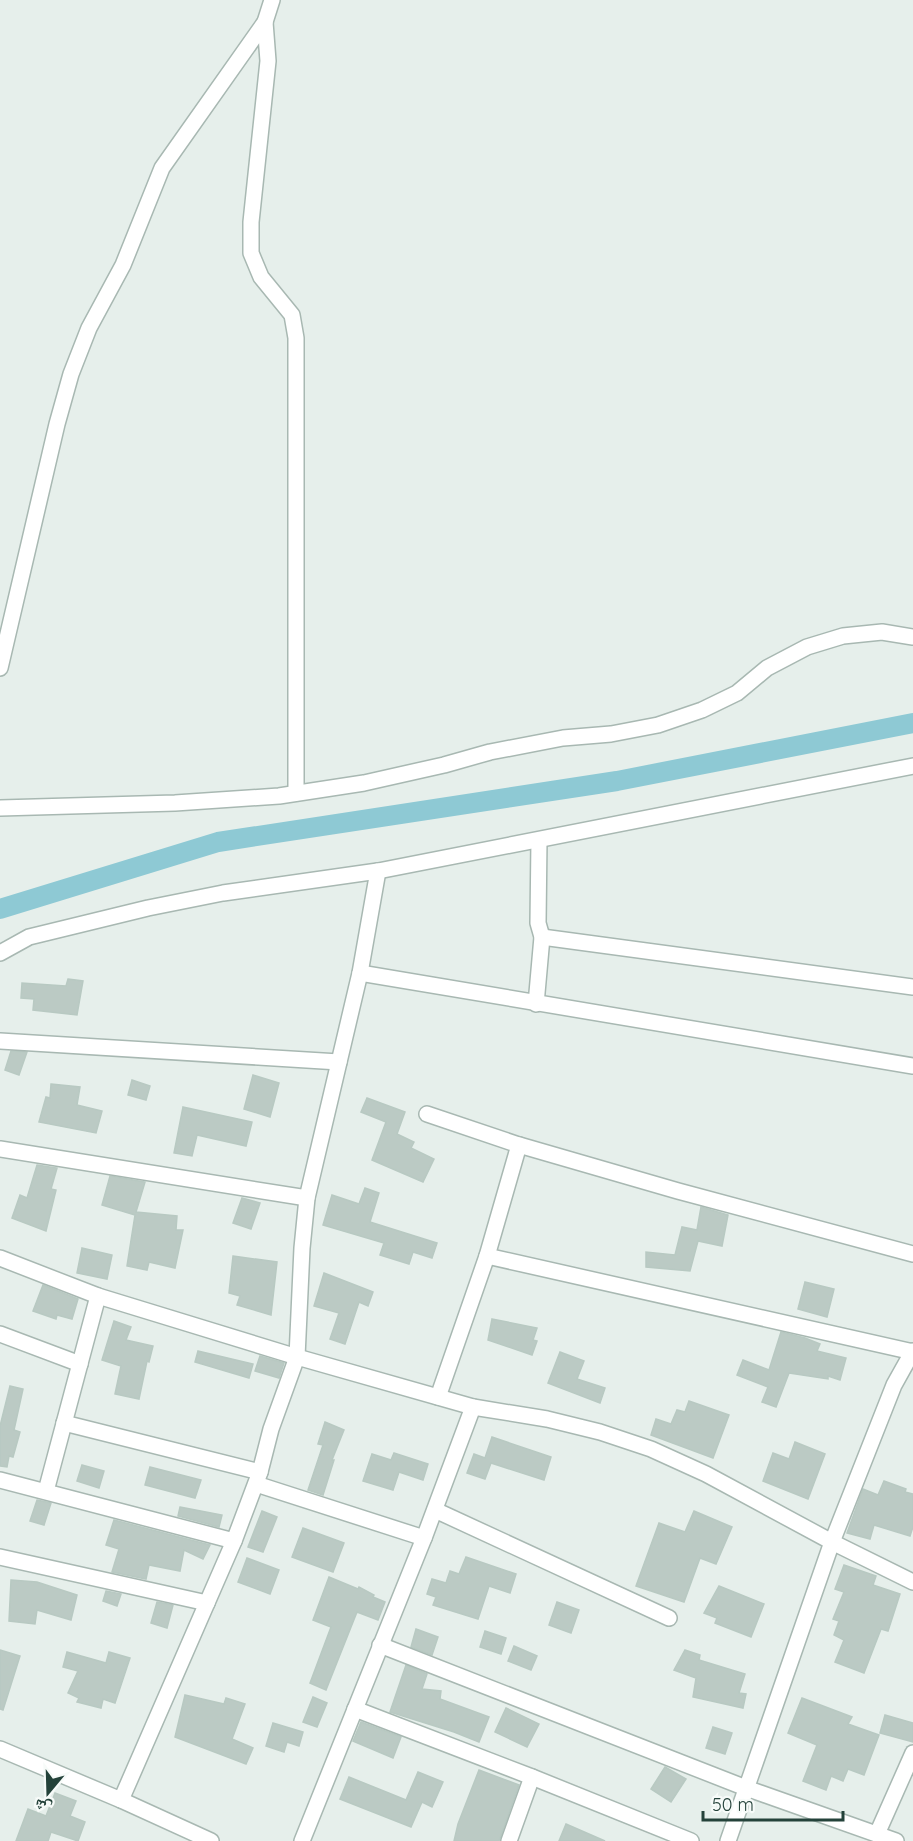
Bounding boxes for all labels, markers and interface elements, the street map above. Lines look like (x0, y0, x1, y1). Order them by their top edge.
north arrow (18, 1763, 78, 1823)
scale bar (703, 1784, 842, 1822)
text: 50 m (712, 1793, 754, 1816)
text: ش (32, 1795, 54, 1819)

